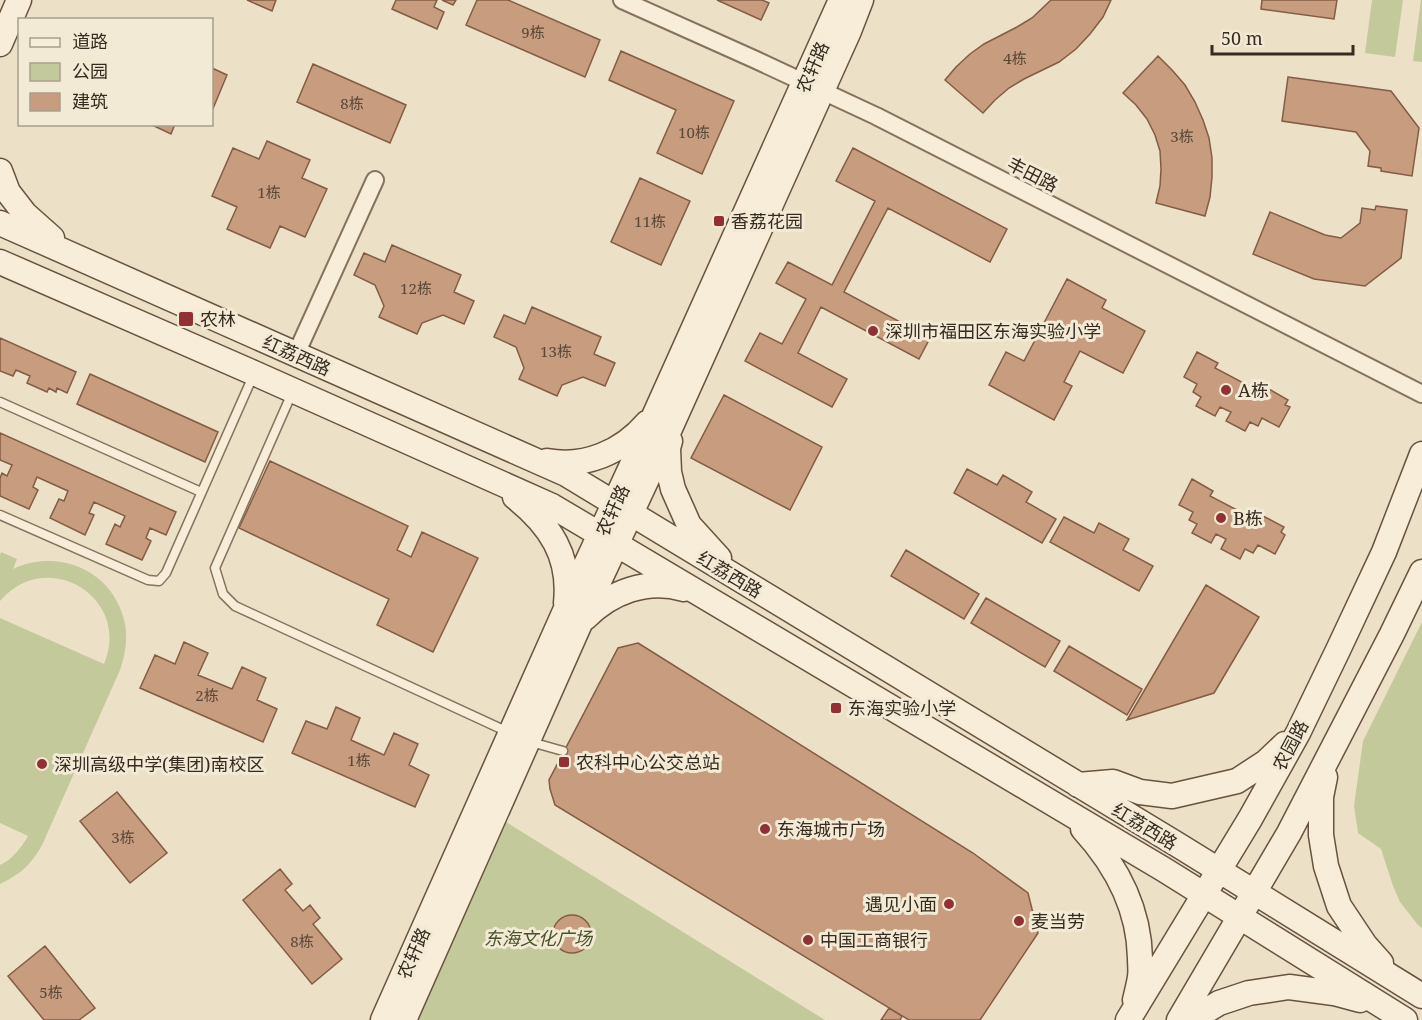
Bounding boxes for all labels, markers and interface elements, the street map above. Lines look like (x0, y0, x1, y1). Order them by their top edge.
legend (18, 18, 213, 126)
scale bar (1212, 18, 1353, 56)
house number: 9栋 (521, 22, 545, 42)
text: 50 m (1221, 26, 1263, 50)
text: 道路 (72, 29, 108, 53)
street label: 农轩路 (790, 37, 834, 97)
house number: 4栋 (1003, 48, 1027, 68)
text: 公园 (72, 59, 108, 83)
text: 建筑 (72, 89, 108, 113)
house number: 8栋 (340, 93, 364, 113)
house number: 10栋 (678, 122, 710, 142)
house number: 3栋 (1170, 126, 1194, 146)
street label: 丰田路 (1003, 151, 1063, 197)
house number: 1栋 (257, 182, 281, 202)
place label: 香荔花园 (731, 209, 803, 233)
house number: 11栋 (634, 211, 666, 231)
marker: 香荔花园 (712, 214, 726, 228)
house number: 12栋 (400, 278, 432, 298)
place label: 农林 (200, 307, 236, 331)
marker: 农林 (177, 310, 195, 328)
place label: 深圳市福田区东海实验小学 (885, 319, 1101, 343)
marker: 深圳市福田区东海实验小学 (866, 324, 880, 338)
street label: 红荔西路 (259, 329, 335, 381)
house number: 13栋 (540, 341, 572, 361)
place label: A栋 (1238, 378, 1269, 402)
marker: A栋 (1219, 383, 1233, 397)
street label: 农轩路 (590, 480, 634, 540)
place label: B栋 (1233, 506, 1263, 530)
marker: B栋 (1214, 511, 1228, 525)
street label: 红荔西路 (693, 545, 767, 603)
house number: 2栋 (195, 685, 219, 705)
place label: 东海实验小学 (848, 696, 956, 720)
marker: 东海实验小学 (829, 701, 843, 715)
street label: 农园路 (1267, 716, 1313, 774)
house number: 1栋 (347, 750, 371, 770)
place label: 农科中心公交总站 (576, 750, 720, 774)
place label: 深圳高级中学(集团)南校区 (54, 752, 264, 776)
marker: 农科中心公交总站 (557, 755, 571, 769)
marker: 深圳高级中学(集团)南校区 (35, 757, 49, 771)
street label: 红荔西路 (1108, 797, 1182, 855)
place label: 东海城市广场 (777, 817, 885, 841)
marker: 东海城市广场 (758, 822, 772, 836)
house number: 3栋 (111, 827, 135, 847)
place label: 遇见小面 (865, 892, 937, 916)
marker: 遇见小面 (942, 897, 956, 911)
place label: 麦当劳 (1031, 909, 1085, 933)
marker: 麦当劳 (1012, 914, 1026, 928)
street label: 农轩路 (391, 923, 435, 983)
park label: 东海文化广场 (484, 926, 594, 950)
place label: 中国工商银行 (820, 928, 928, 952)
house number: 8栋 (290, 931, 314, 951)
marker: 中国工商银行 (801, 933, 815, 947)
house number: 5栋 (39, 982, 63, 1002)

